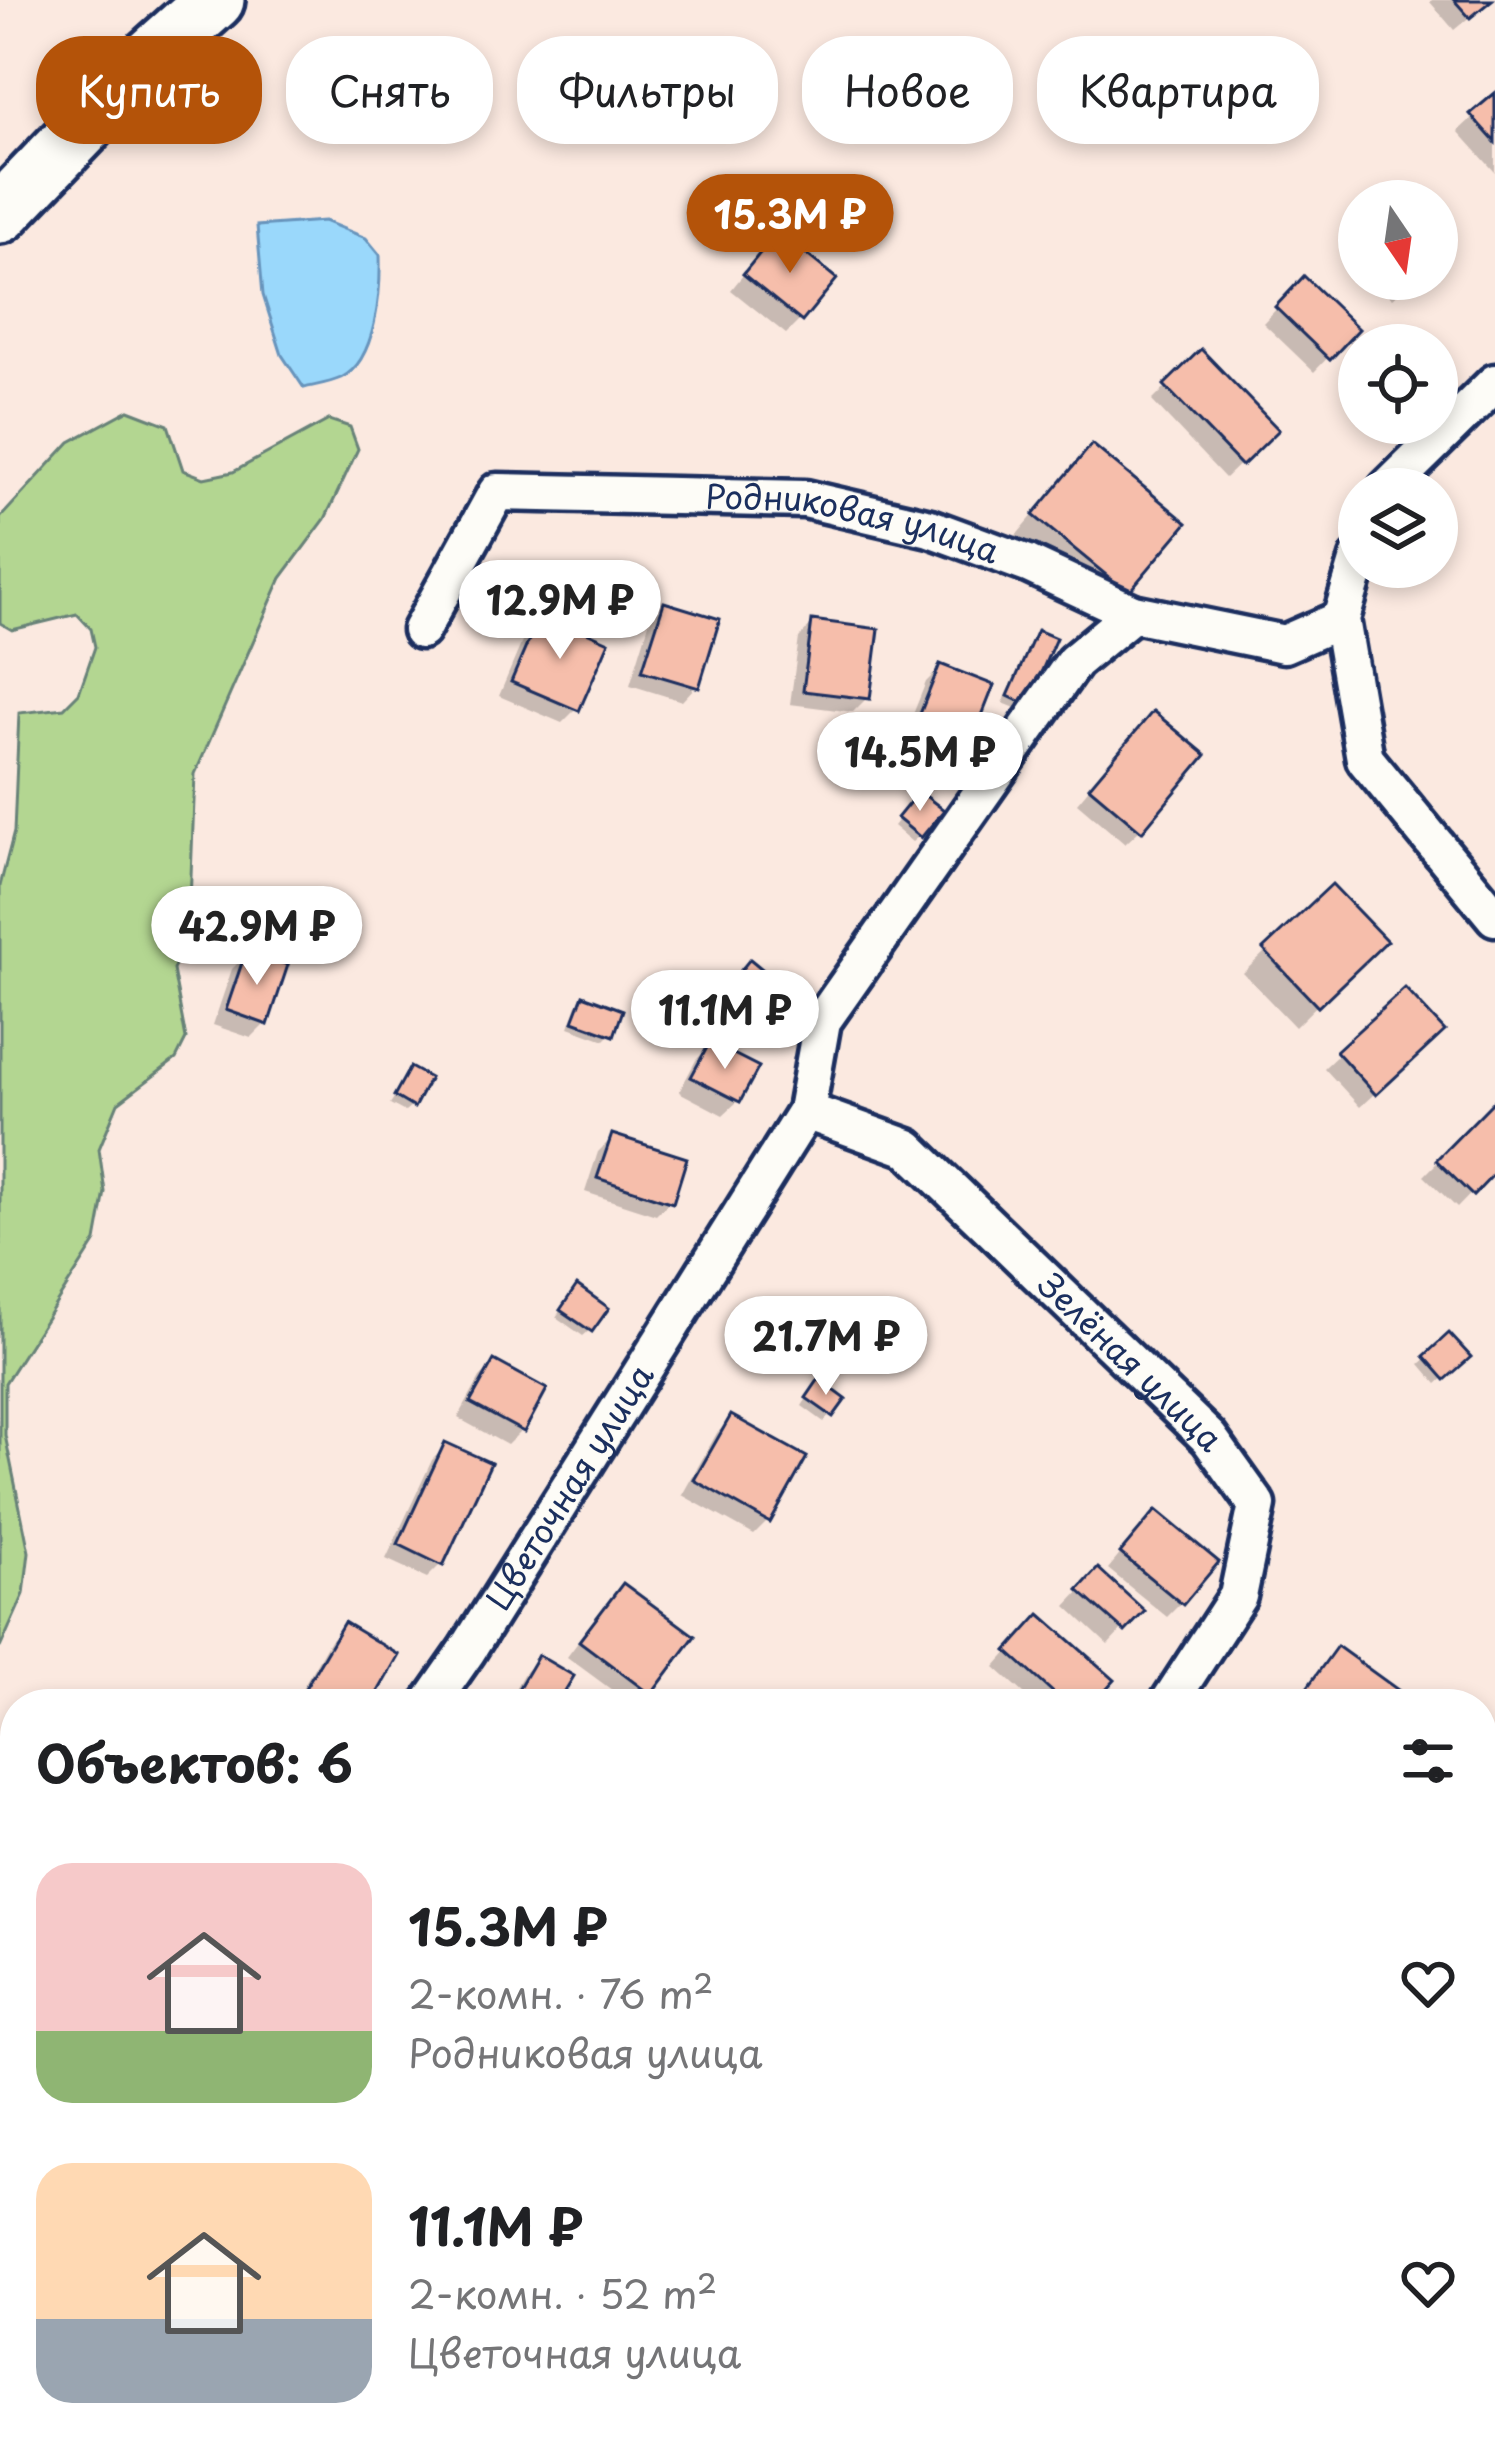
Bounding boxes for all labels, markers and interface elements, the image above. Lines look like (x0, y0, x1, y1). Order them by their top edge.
chip: Купить (36, 36, 262, 144)
chip: Снять (286, 36, 493, 144)
chip: Фильтры (517, 36, 778, 144)
chip: Новое (802, 36, 1013, 144)
chip: Квартира (1037, 36, 1319, 144)
pin: 15.3M ₽ (679, 174, 901, 276)
north arrow (1338, 180, 1458, 300)
map controls (1338, 180, 1458, 588)
text: 15.3M ₽ (714, 183, 866, 242)
button: locate (1338, 324, 1458, 444)
button: layers (1338, 468, 1458, 588)
street label: Родниковая улица (705, 470, 1007, 575)
pin: 12.9M ₽ (449, 560, 671, 662)
text: 12.9M ₽ (486, 569, 634, 628)
pin: 14.5M ₽ (809, 712, 1031, 814)
text: 14.5M ₽ (844, 721, 996, 780)
pin: 42.9M ₽ (146, 886, 368, 988)
text: 42.9M ₽ (178, 895, 336, 954)
pin: 11.1M ₽ (614, 970, 836, 1072)
text: 11.1M ₽ (658, 979, 792, 1038)
street label: Зелёная улица (1028, 1259, 1235, 1462)
pin: 21.7M ₽ (715, 1296, 937, 1398)
text: 21.7M ₽ (751, 1305, 901, 1364)
street label: Цветочная улица (472, 1353, 664, 1619)
text: Объектов: 6 (36, 1723, 353, 1800)
icon: filters (1395, 1728, 1461, 1794)
text: 15.3M ₽ (408, 1886, 608, 1963)
icon: home (132, 1911, 276, 2055)
icon: heart (1395, 1950, 1461, 2016)
text: 2-комн. · 76 m² (408, 1963, 714, 2022)
text: Родниковая улица (408, 2022, 763, 2081)
text: 11.1M ₽ (408, 2186, 583, 2263)
icon: home (132, 2211, 276, 2355)
icon: heart (1395, 2250, 1461, 2316)
text: 2-комн. · 52 m² (408, 2263, 717, 2322)
text: Цветочная улица (408, 2322, 741, 2381)

